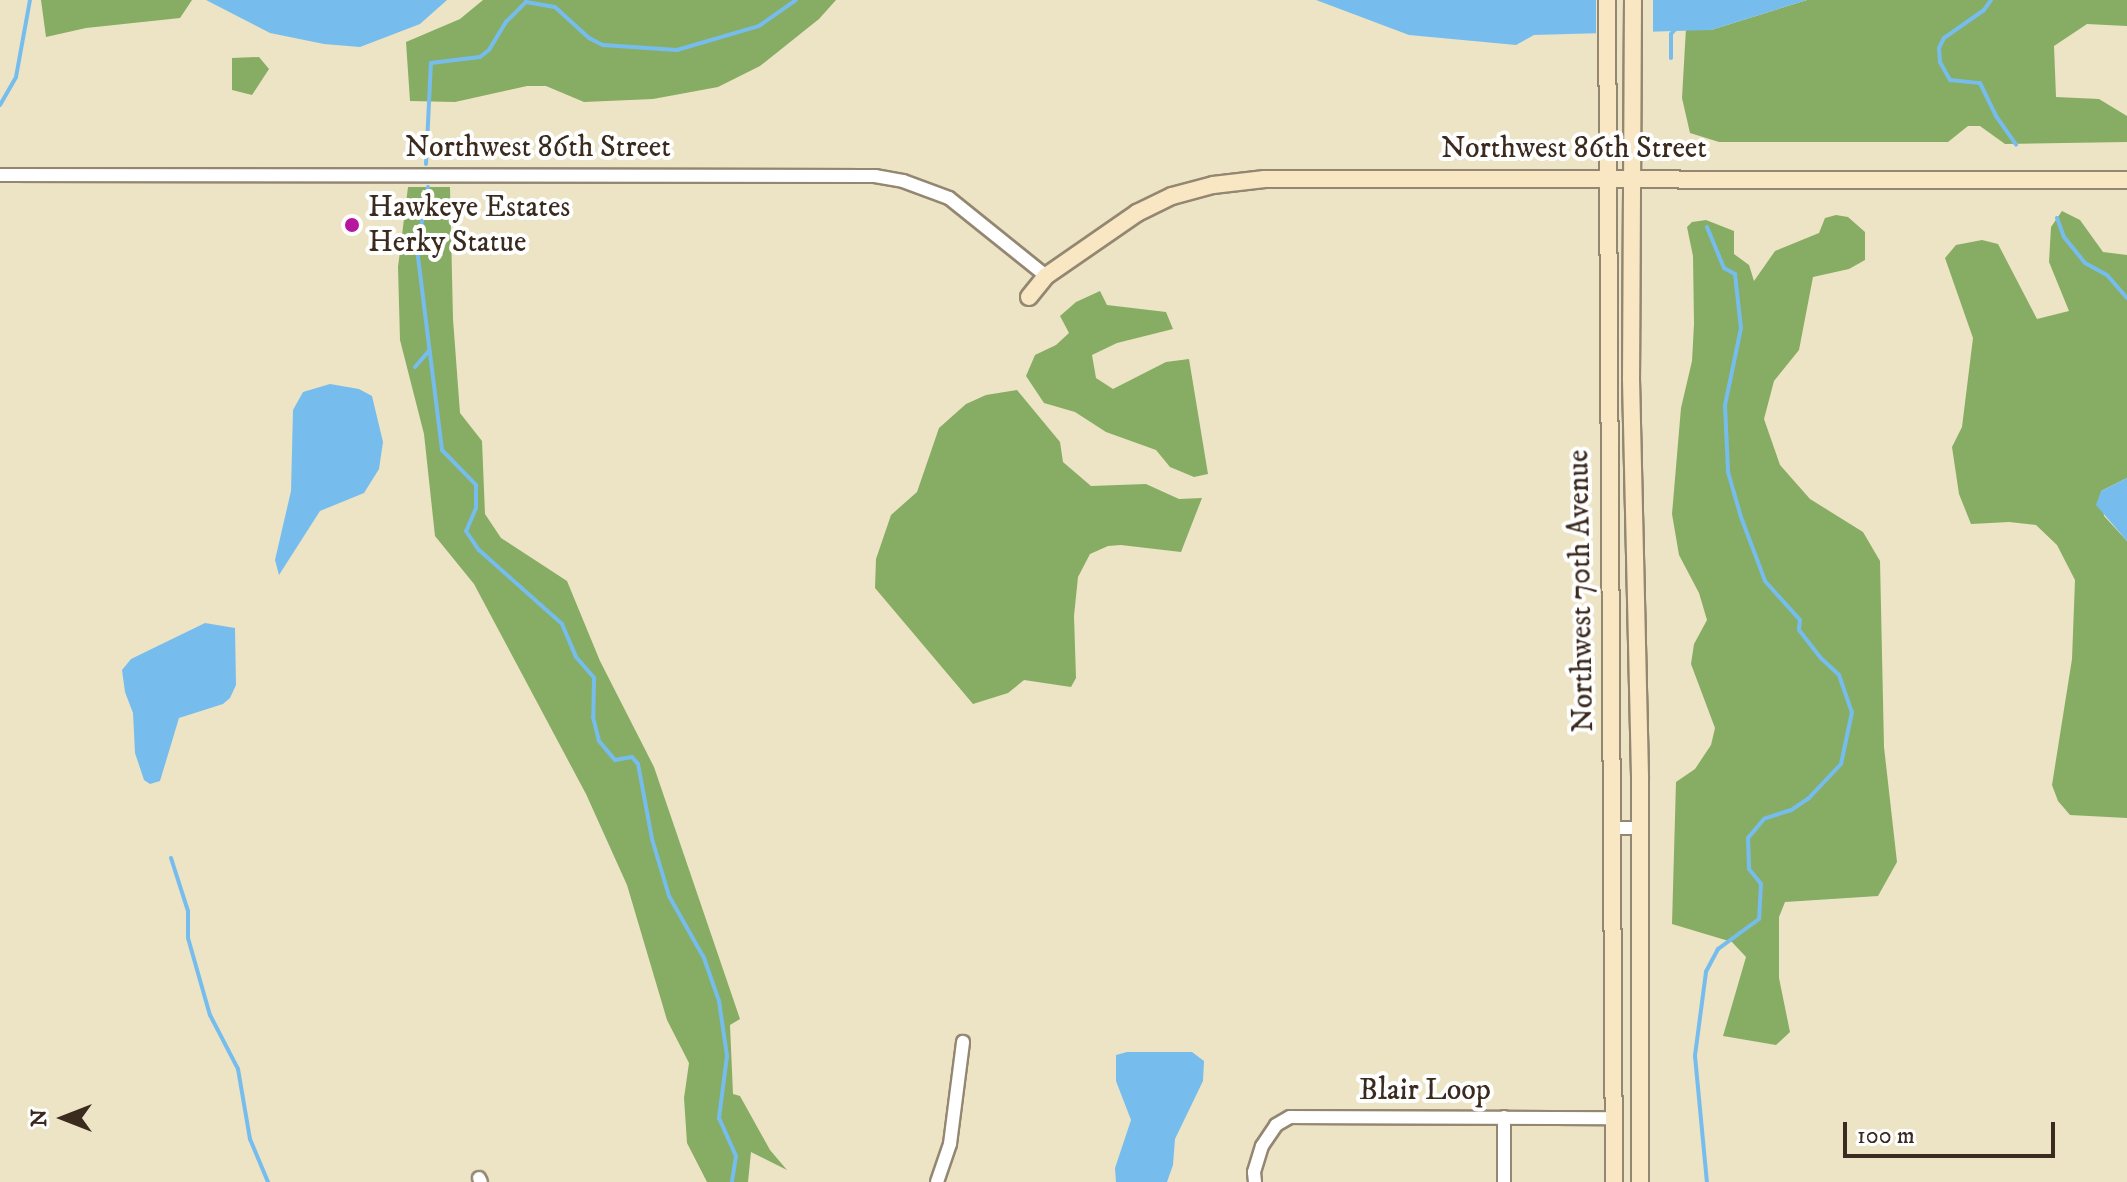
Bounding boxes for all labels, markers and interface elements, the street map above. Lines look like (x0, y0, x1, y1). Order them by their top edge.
street label: Northwest 86th Street (405, 130, 671, 166)
street label: Northwest 86th Street (1441, 131, 1707, 167)
place label: Hawkeye Estates Herky Statue (368, 190, 570, 260)
marker: Hawkeye Estates Herky Statue (343, 216, 361, 234)
street label: Northwest 70th Avenue (1562, 449, 1602, 733)
street label: Blair Loop (1359, 1073, 1491, 1109)
north arrow (24, 1078, 104, 1158)
scale bar (1847, 1106, 2059, 1156)
text: N (26, 1109, 53, 1127)
text: 100 m (1857, 1121, 1915, 1151)

